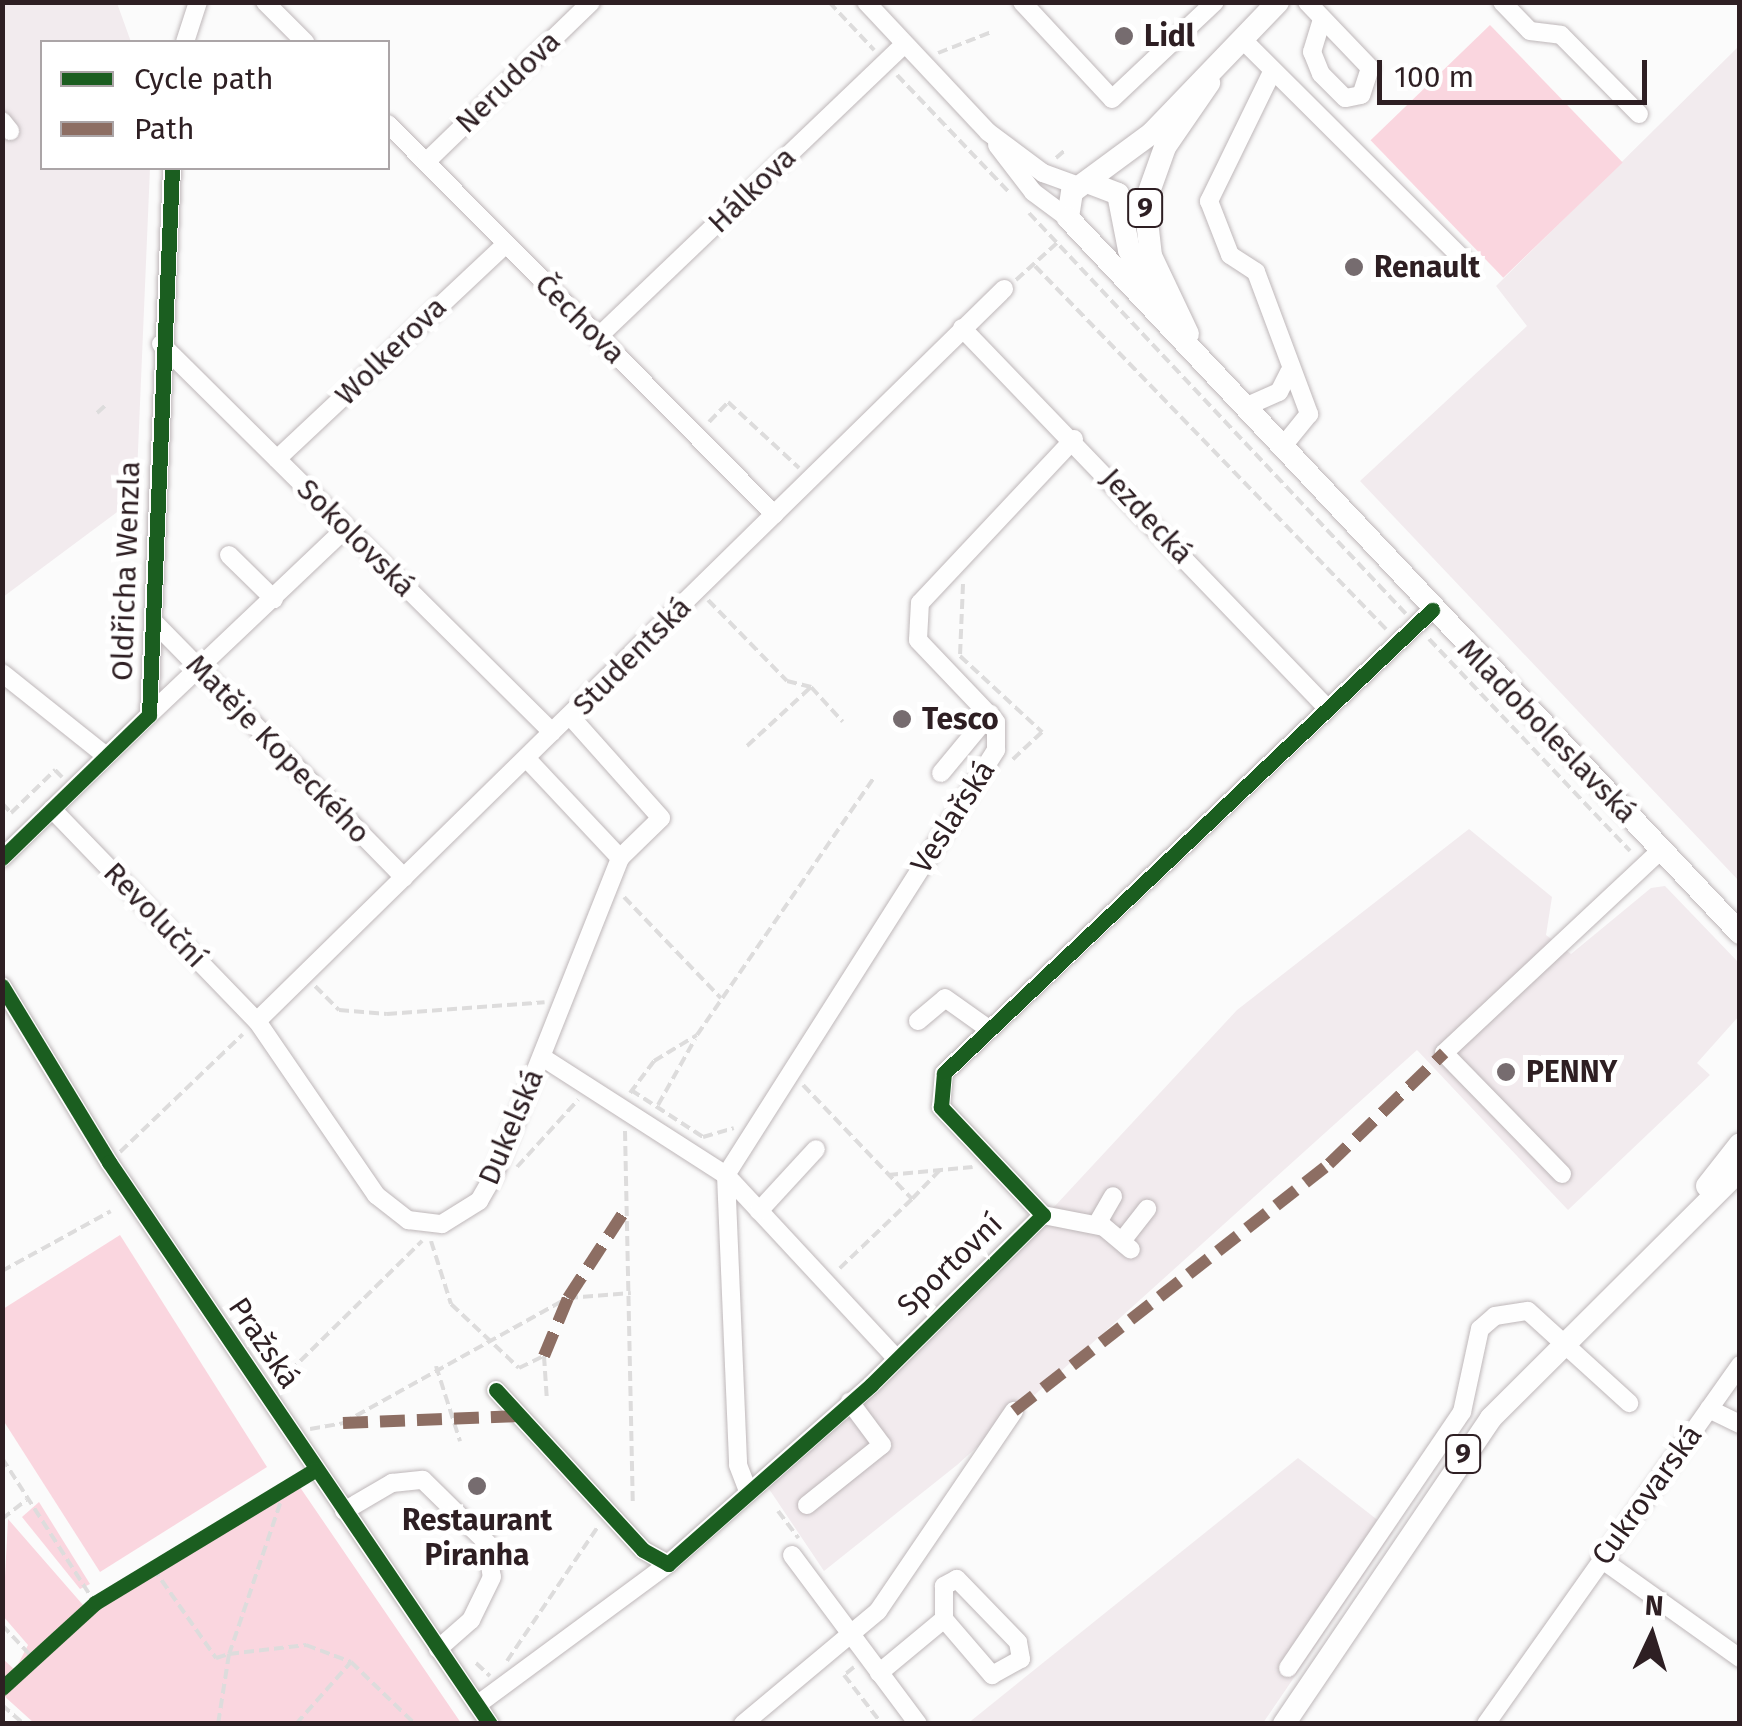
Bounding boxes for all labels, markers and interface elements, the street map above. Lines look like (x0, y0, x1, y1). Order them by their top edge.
place label: Lidl (1144, 18, 1195, 54)
street label: Nerudova (448, 23, 568, 141)
marker: Lidl (1113, 25, 1135, 47)
legend (40, 40, 390, 170)
scale bar (1382, 40, 1652, 102)
text: 100 m (1394, 59, 1474, 95)
text: Cycle path (134, 61, 273, 97)
text: Path (134, 111, 195, 147)
street label: Hálkova (701, 139, 803, 241)
road number: 9 (1125, 185, 1165, 231)
place label: Renault (1374, 249, 1480, 285)
marker: Renault (1343, 256, 1365, 278)
street label: Čechova (528, 267, 632, 371)
street label: Wolkerova (328, 289, 454, 413)
street label: Oldřicha Wenzla (104, 460, 148, 682)
street label: Jezdecká (1094, 461, 1200, 571)
street label: Sokolovská (289, 471, 423, 605)
street label: Studentská (565, 589, 699, 723)
street label: Mladoboleslavská (1450, 631, 1644, 831)
street label: Matěje Kopeckého (179, 647, 377, 851)
place label: Tesco (922, 701, 999, 737)
marker: Tesco (891, 708, 913, 730)
street label: Veslařská (903, 754, 1003, 880)
street label: Revoluční (96, 855, 214, 975)
place label: PENNY (1526, 1054, 1617, 1090)
marker: PENNY (1495, 1061, 1517, 1083)
street label: Dukelská (471, 1064, 551, 1190)
street label: Sportovní (890, 1206, 1010, 1324)
street label: Pražská (221, 1291, 307, 1395)
street label: Cukrovarská (1584, 1418, 1710, 1572)
road number: 9 (1443, 1431, 1483, 1477)
marker: Restaurant Piranha (466, 1475, 488, 1497)
place label: Restaurant Piranha (402, 1502, 552, 1572)
north arrow (1602, 1586, 1702, 1686)
text: N (1644, 1588, 1665, 1623)

